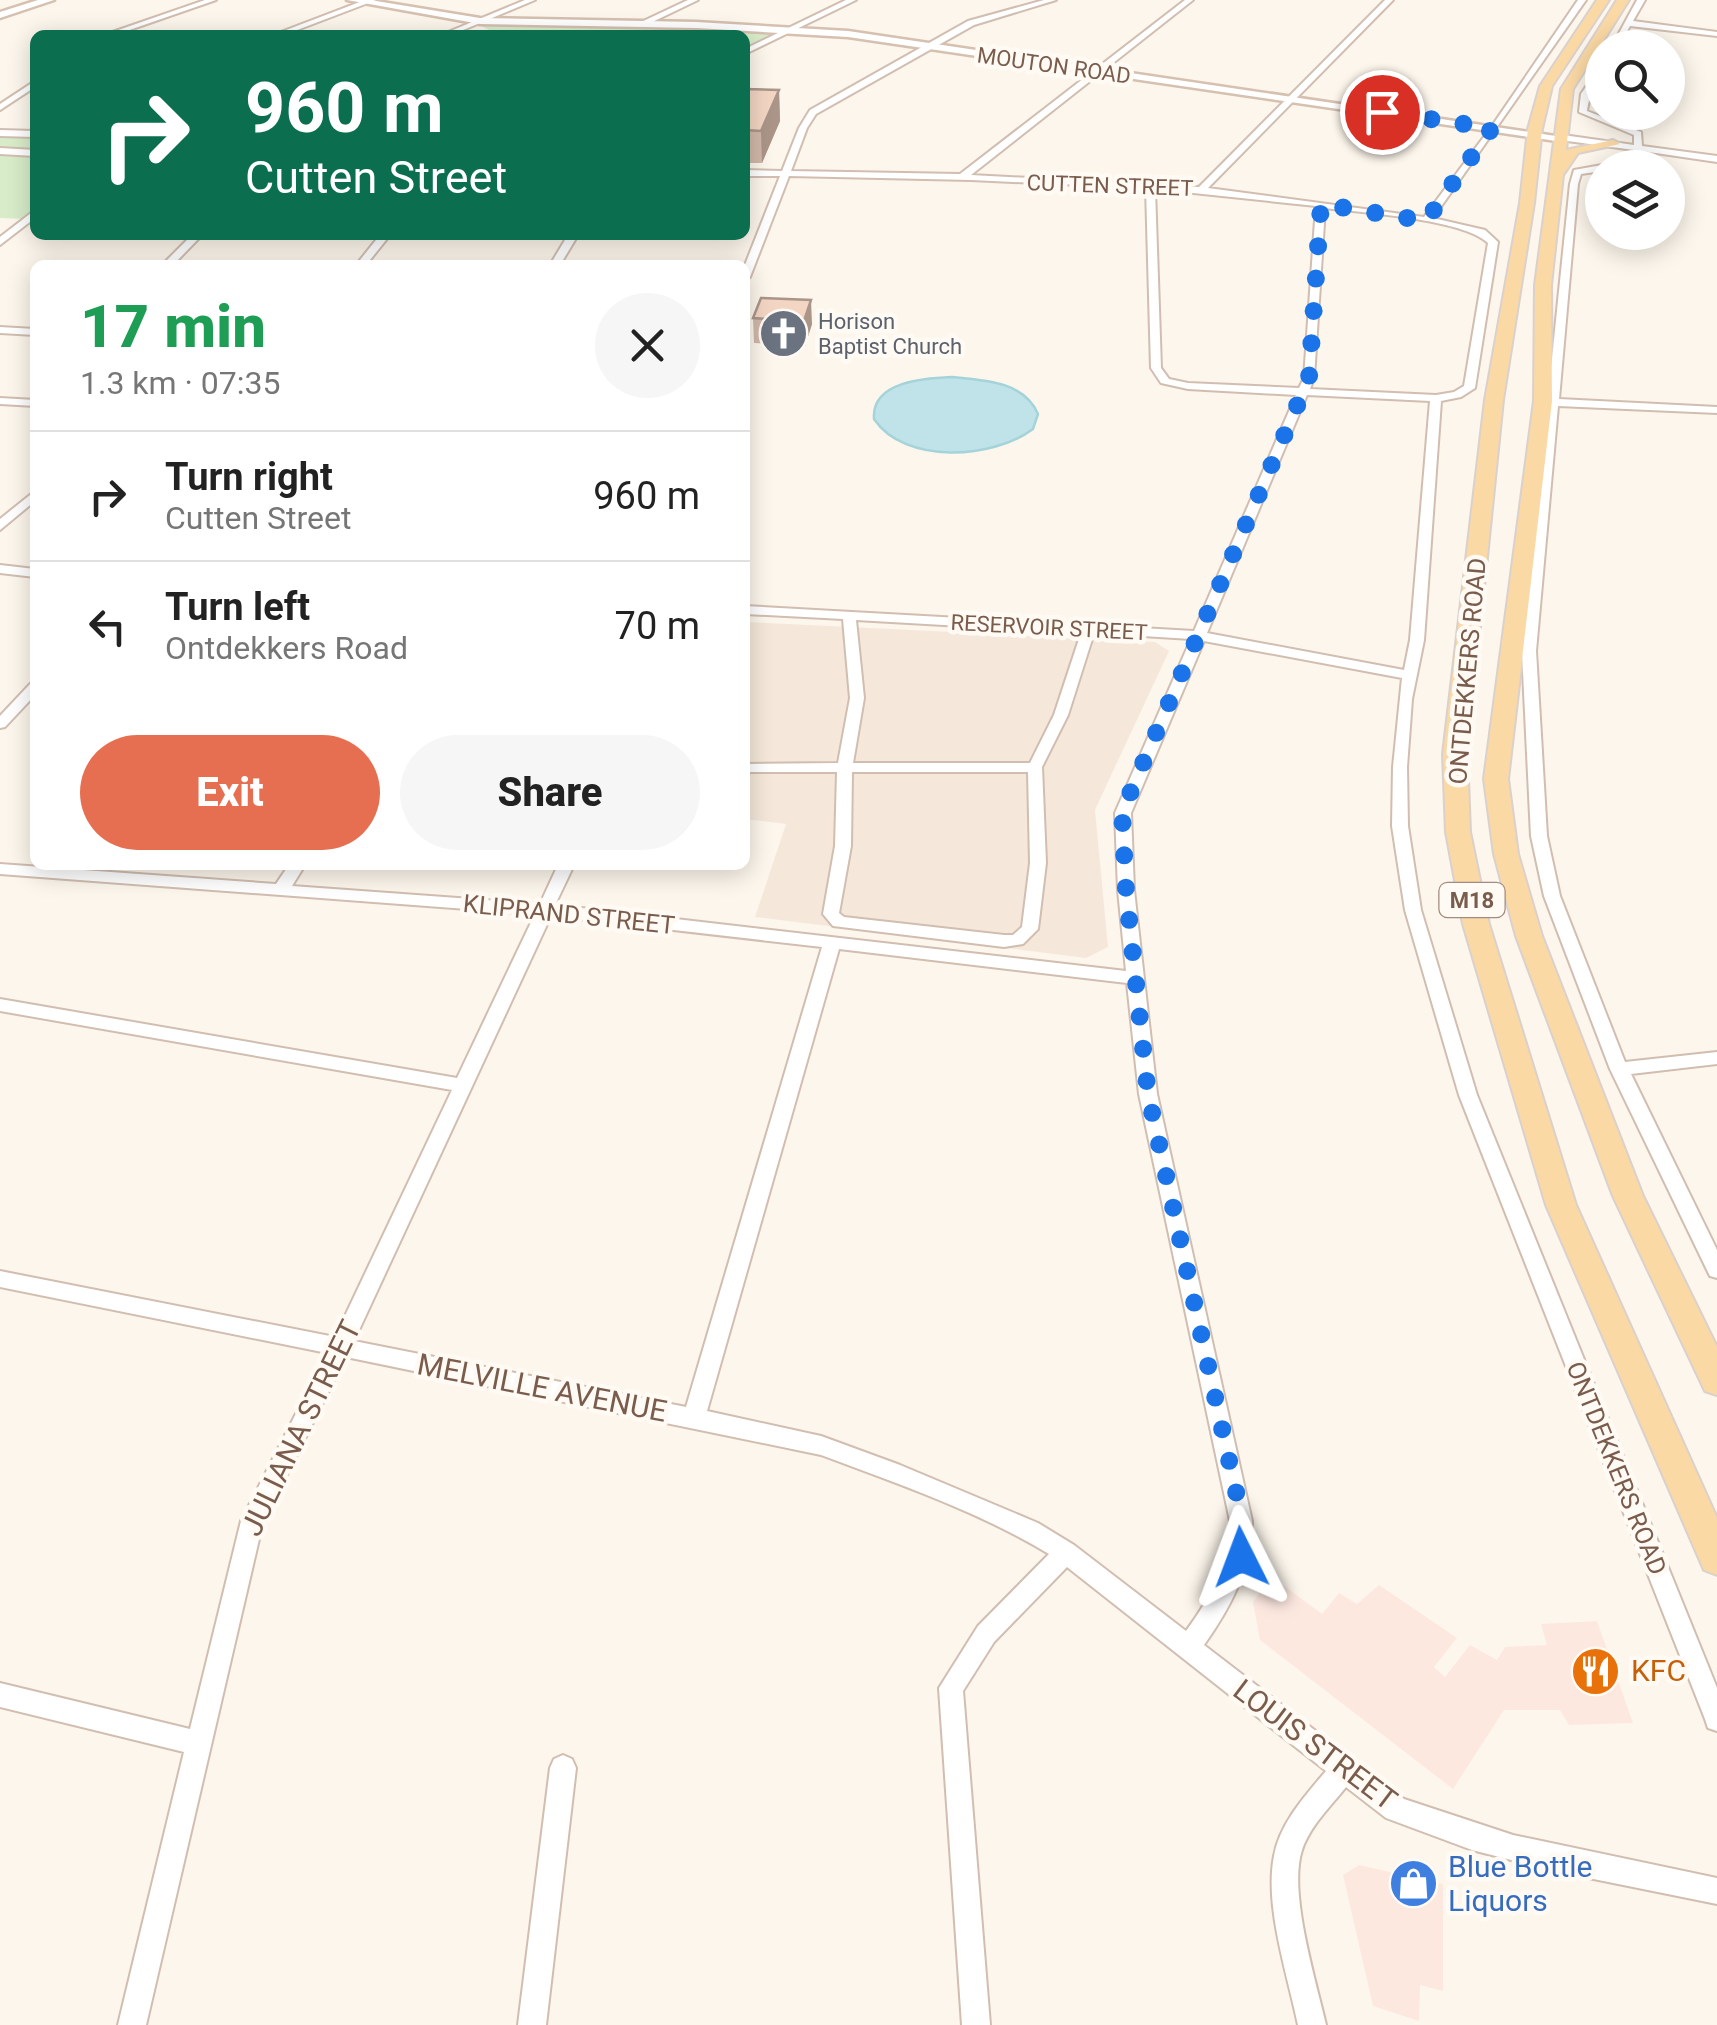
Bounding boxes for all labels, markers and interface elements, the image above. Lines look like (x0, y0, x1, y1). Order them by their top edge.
map controls (1585, 30, 1685, 250)
button: search (1585, 30, 1685, 130)
street label: MOUTON ROAD (975, 42, 1132, 89)
text: 960 m (245, 67, 444, 149)
icon: right (80, 70, 210, 200)
pin (1340, 70, 1425, 155)
icon: arrive (1355, 85, 1410, 140)
button: layers (1585, 150, 1685, 250)
text: Cutten Street (245, 151, 507, 204)
street label: CUTTEN STREET (1026, 170, 1194, 201)
text: 17 min (80, 291, 266, 362)
button: close (595, 293, 700, 398)
church icon: Horison Baptist Church (757, 308, 809, 360)
place label: Horison Baptist Church (818, 309, 962, 359)
text: 1.3 km · 07:35 (80, 364, 281, 402)
text: Turn right (165, 455, 333, 499)
icon: right (80, 469, 135, 524)
text: 960 m (593, 474, 700, 518)
text: Cutten Street (165, 499, 351, 537)
street label: ONTDEKKERS ROAD (1443, 557, 1492, 786)
text: Turn left (165, 585, 310, 629)
icon: left (80, 599, 135, 654)
text: 70 m (615, 604, 700, 648)
street label: RESERVOIR STREET (950, 610, 1148, 645)
text: Ontdekkers Road (165, 629, 408, 667)
button: Exit (80, 735, 380, 850)
button: Share (400, 735, 700, 850)
road number: M18 (1440, 883, 1504, 917)
street label: KLIPRAND STREET (462, 889, 676, 940)
street label: JULIANA STREET (233, 1314, 368, 1541)
street label: MELVILLE AVENUE (414, 1346, 670, 1429)
street label: ONTDEKKERS ROAD (1561, 1357, 1673, 1579)
position arrow (1189, 1505, 1293, 1609)
restaurant icon: KFC (1570, 1645, 1622, 1697)
place label: KFC (1631, 1653, 1686, 1688)
street label: LOUIS STREET (1227, 1672, 1404, 1817)
place label: Blue Bottle Liquors (1448, 1849, 1593, 1918)
shop icon: Blue Bottle Liquors (1387, 1858, 1439, 1910)

